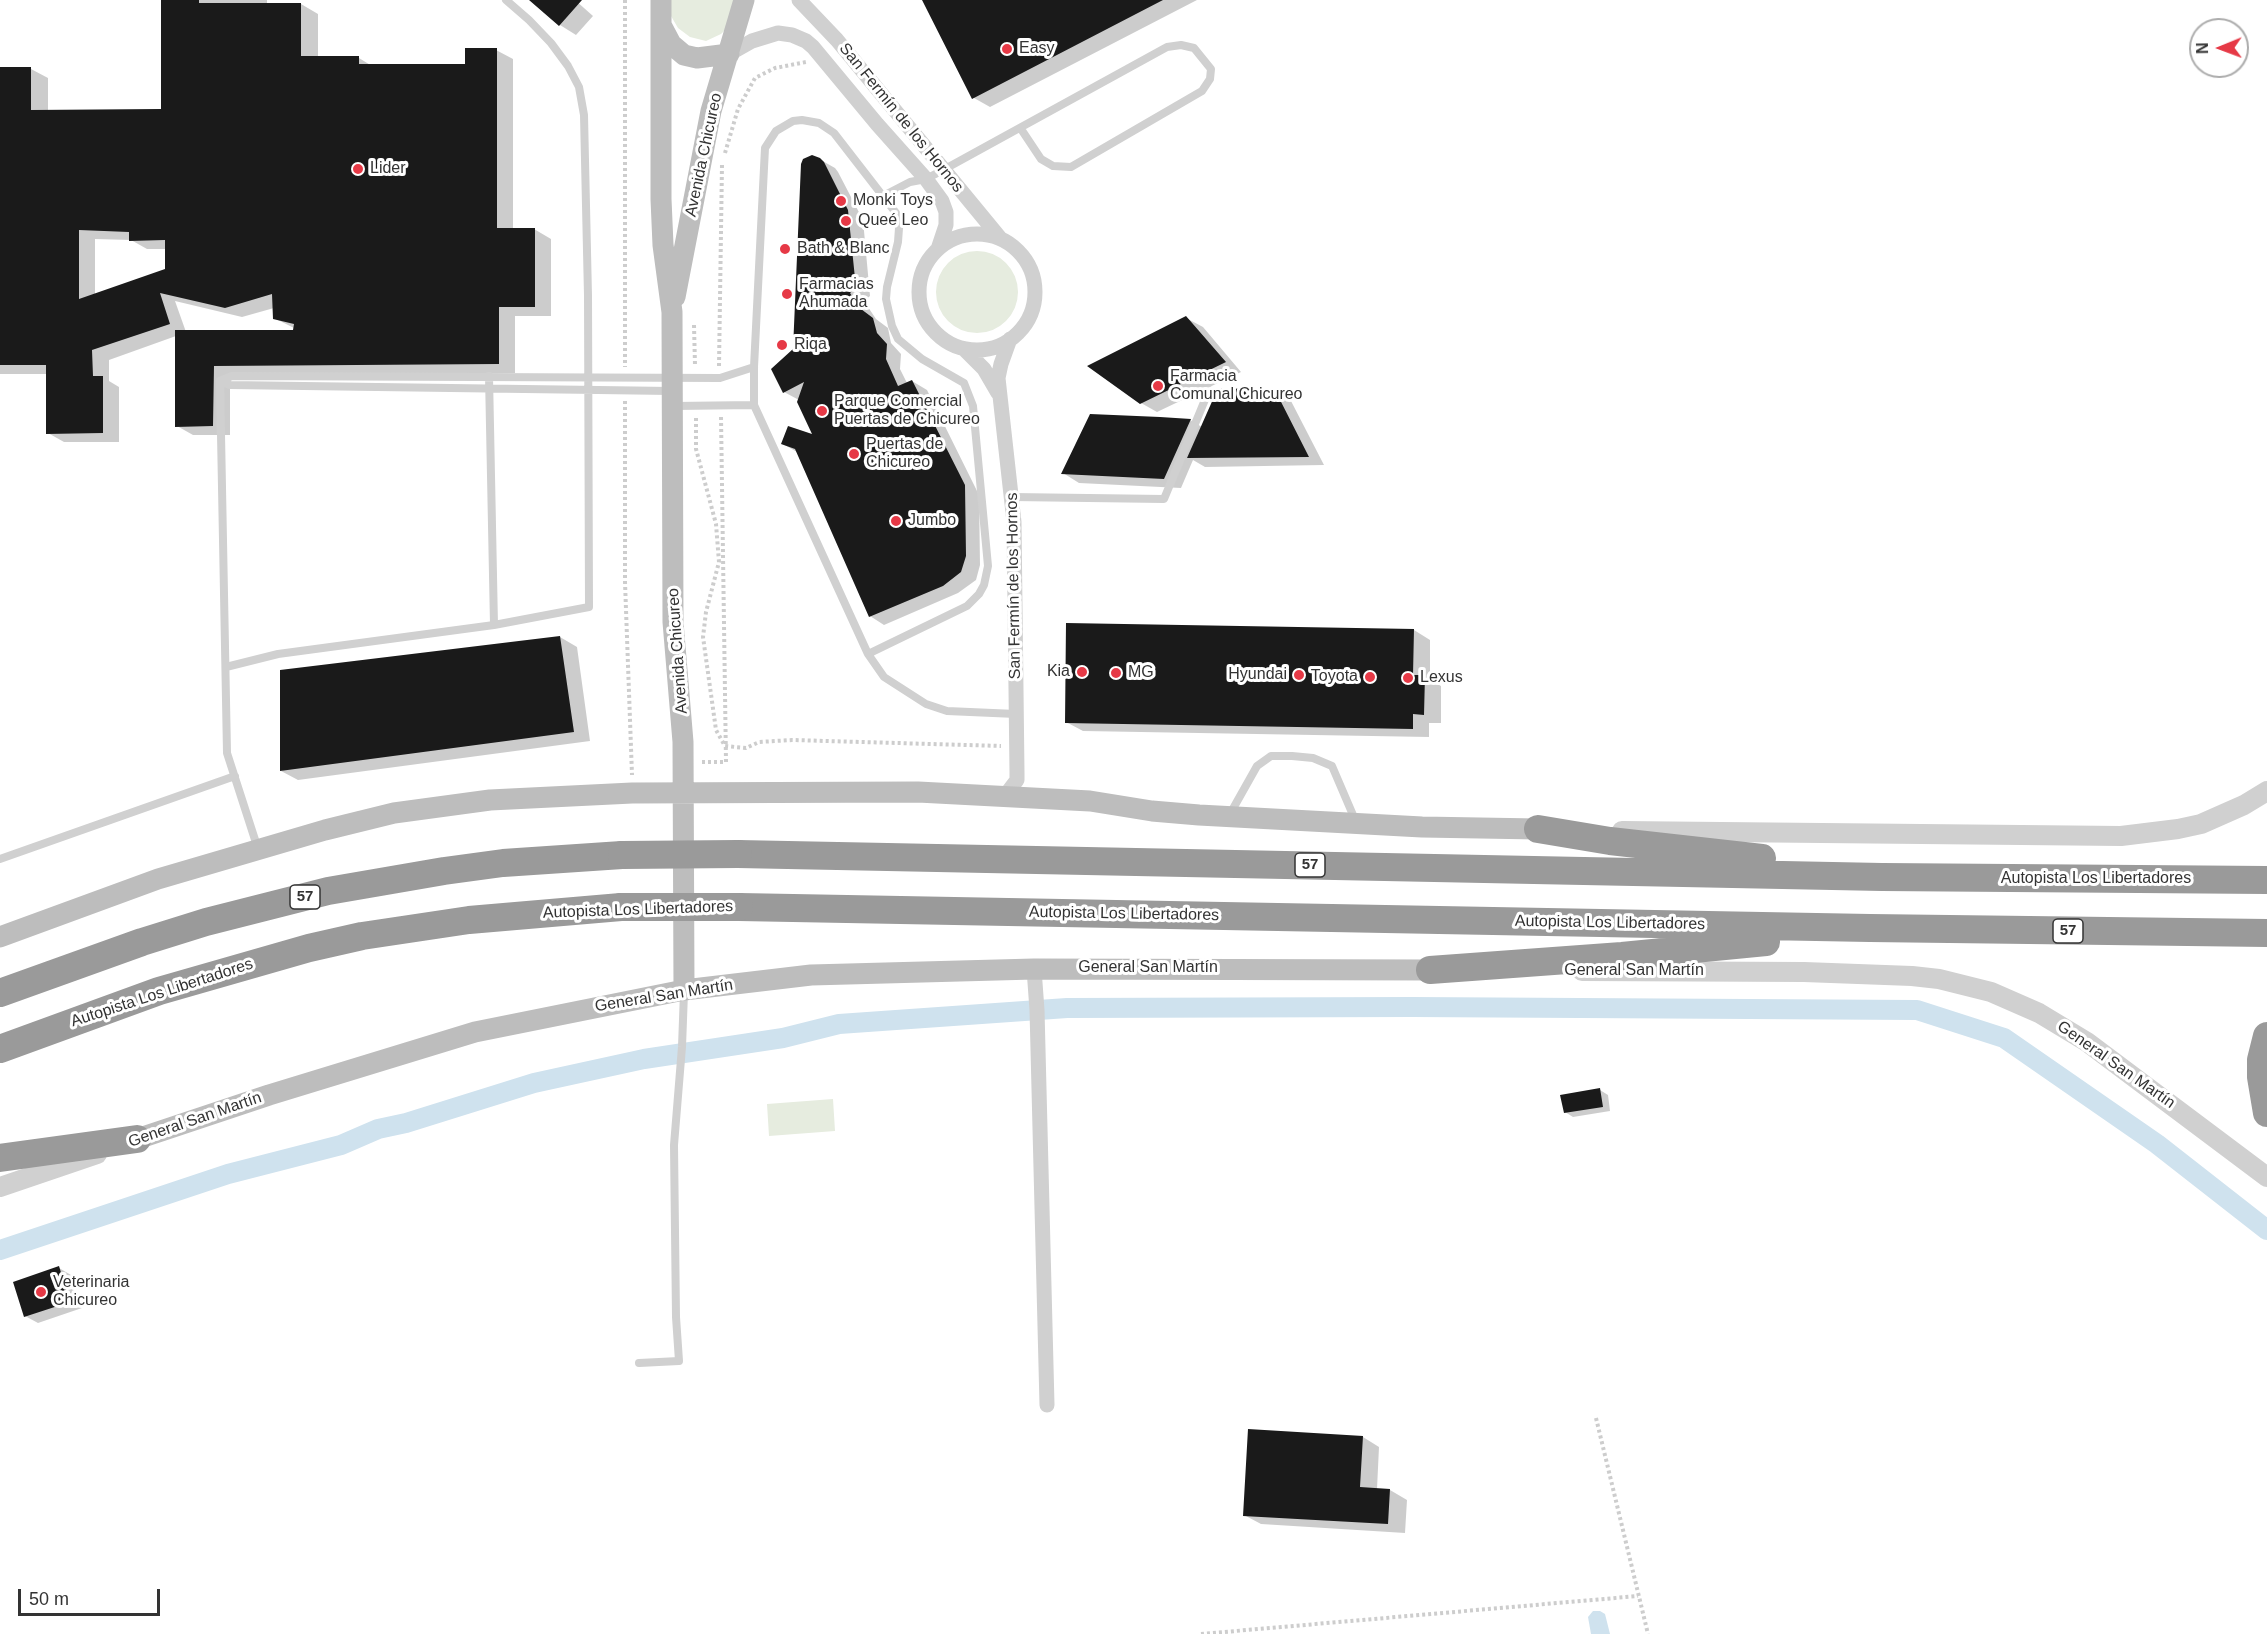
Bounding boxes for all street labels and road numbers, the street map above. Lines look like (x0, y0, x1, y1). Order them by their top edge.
street label: San Fermín de los Hornos (835, 39, 967, 197)
street label: Avenida Chicureo (682, 91, 726, 219)
street label: San Fermín de los Hornos (1003, 492, 1025, 680)
street label: Avenida Chicureo (664, 587, 692, 715)
road number: 57 (1295, 853, 1325, 877)
street label: Autopista Los Libertadores (2001, 869, 2191, 889)
road number: 57 (290, 885, 320, 909)
street label: Autopista Los Libertadores (543, 897, 733, 923)
street label: Autopista Los Libertadores (1029, 903, 1219, 925)
street label: Autopista Los Libertadores (1515, 912, 1705, 934)
road number: 57 (2053, 919, 2083, 943)
street label: Autopista Los Libertadores (69, 954, 255, 1032)
street label: General San Martín (1078, 958, 1218, 978)
street label: General San Martín (1564, 961, 1704, 981)
street label: General San Martín (594, 976, 734, 1016)
street label: General San Martín (2053, 1017, 2179, 1113)
street label: General San Martín (126, 1088, 264, 1152)

